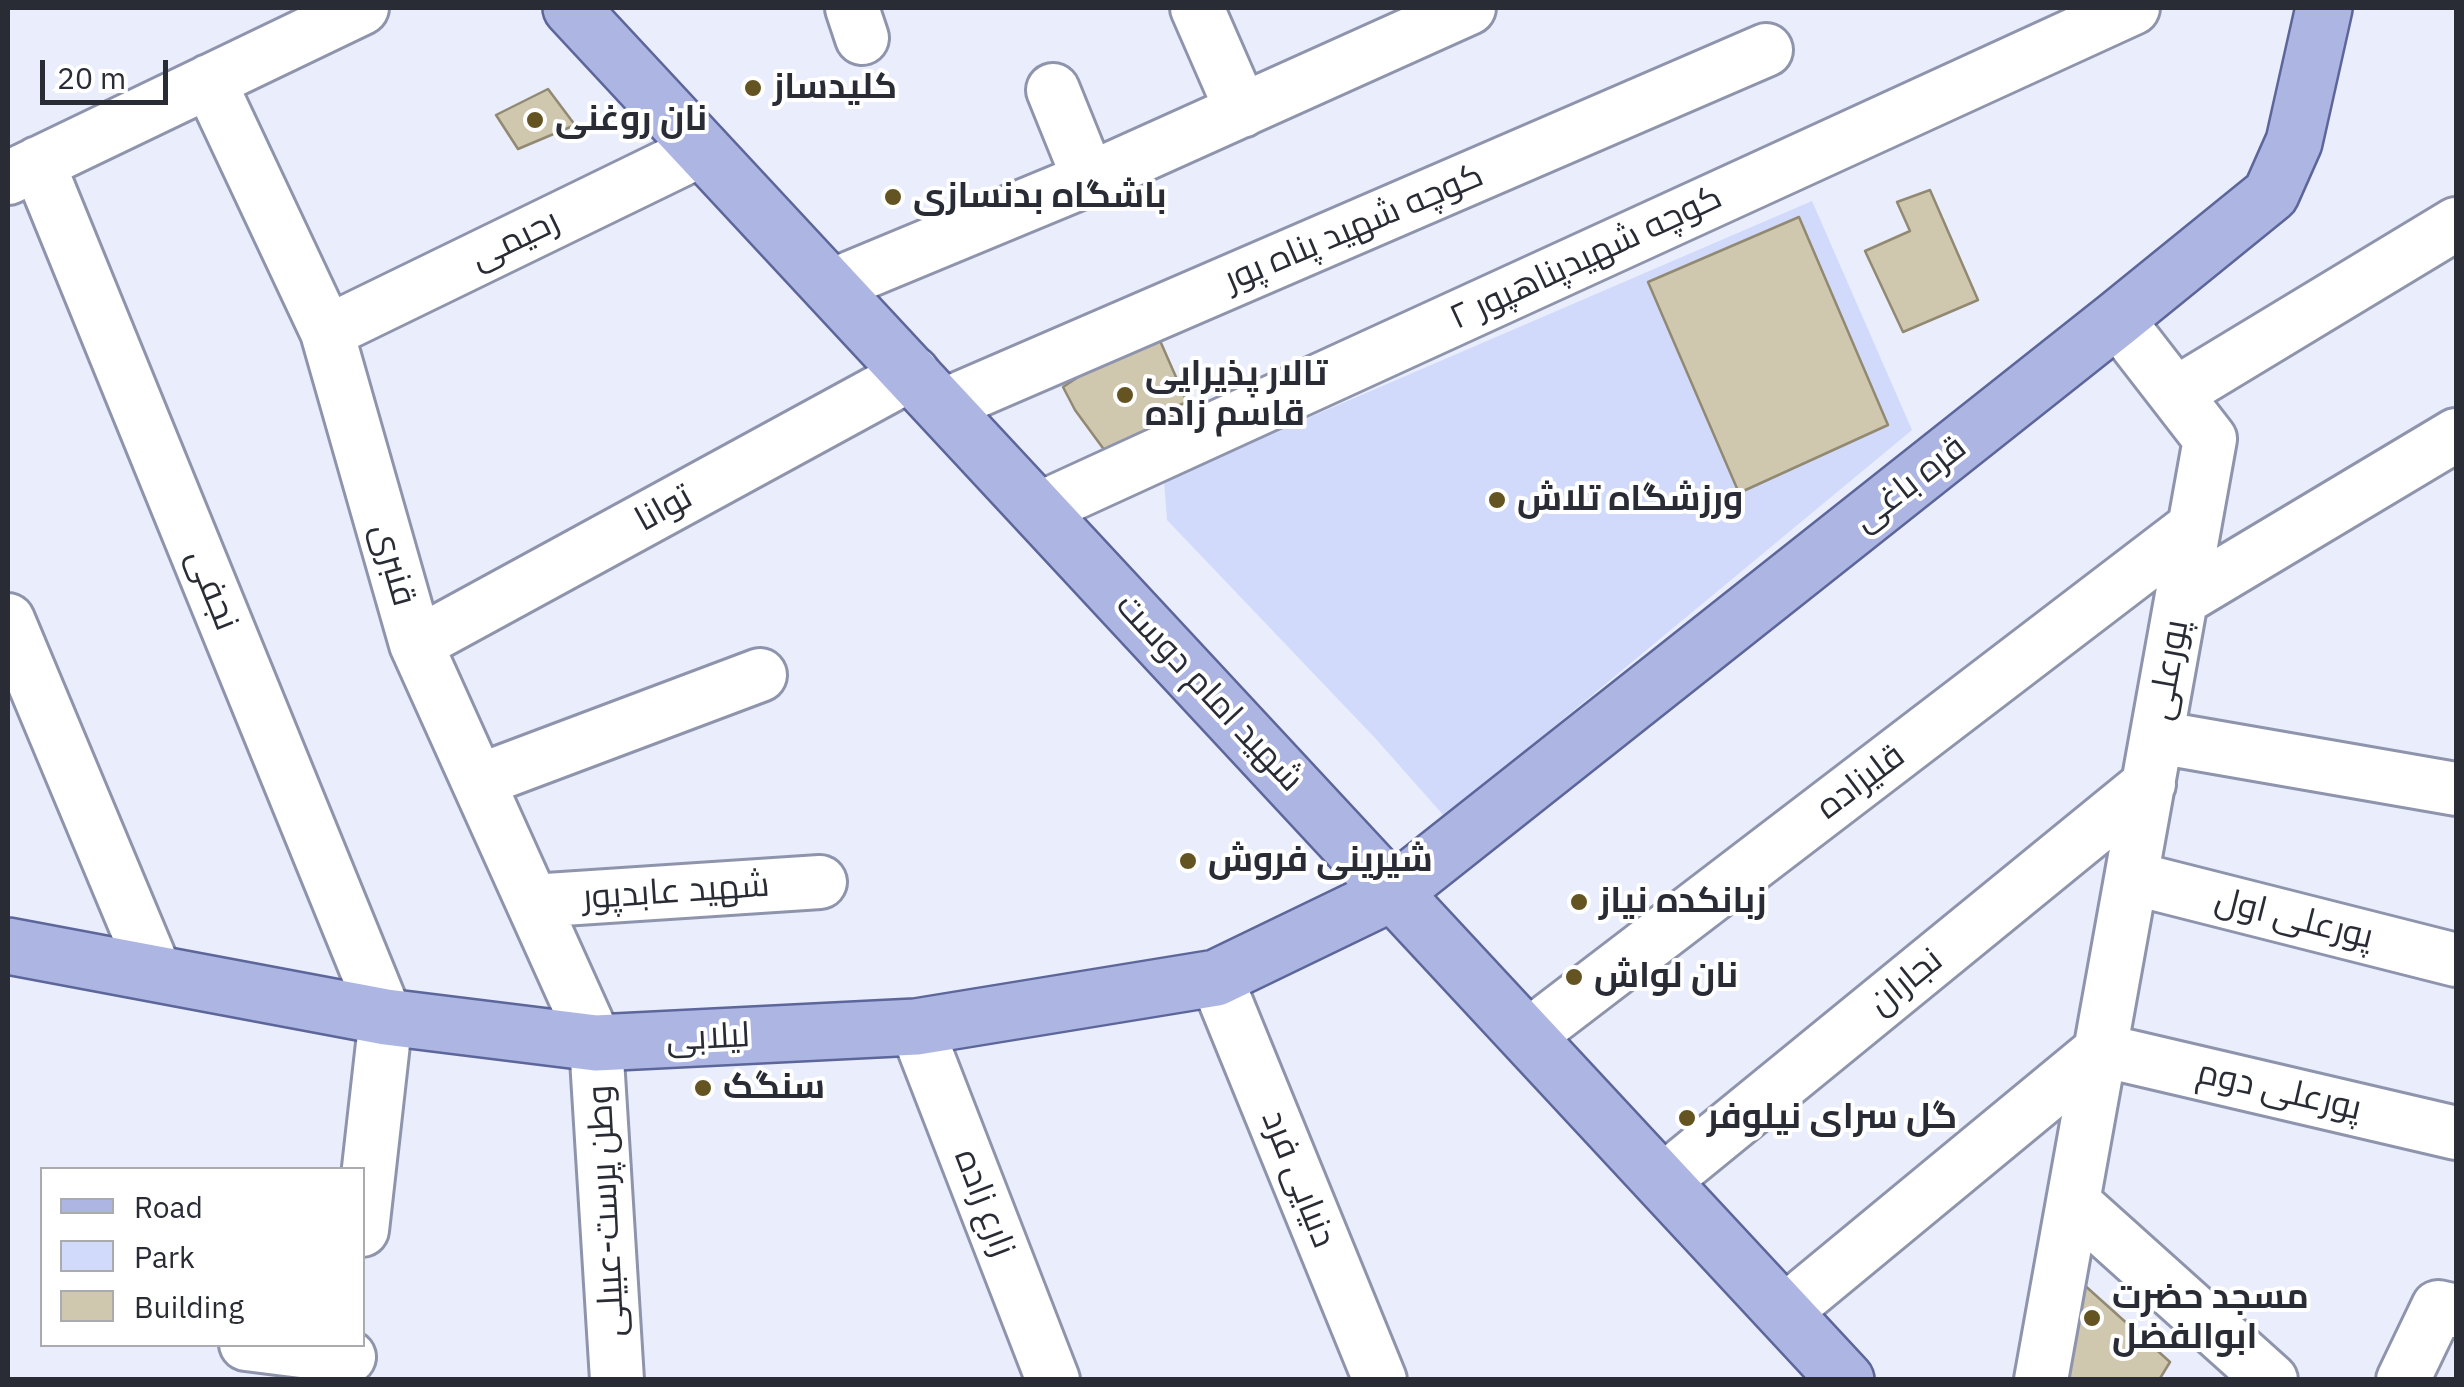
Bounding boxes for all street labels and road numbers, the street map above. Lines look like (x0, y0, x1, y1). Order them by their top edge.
street label: کوچه شهید پناه پور (1218, 155, 1490, 301)
street label: ۲ کوچه شهیدپناهپور (1443, 177, 1729, 339)
street label: رحیمی (464, 201, 566, 279)
street label: قره باغی (1845, 427, 1975, 541)
street label: توانا (628, 476, 700, 542)
street label: قنبری (361, 519, 425, 611)
street label: نجفی (177, 543, 247, 637)
street label: شهید امام دوست (1107, 585, 1311, 801)
street label: پورعلی (2140, 617, 2198, 723)
street label: قلیزاده (1809, 735, 1913, 829)
street label: شهید عابدپور (581, 865, 771, 919)
street label: پورعلی اول (2211, 879, 2377, 959)
street label: نجاران (1861, 940, 1951, 1024)
street label: لیلابی (665, 1015, 751, 1061)
street label: پورعلی دوم (2193, 1052, 2365, 1130)
street label: وطن پرست-عبیلی (579, 1084, 635, 1338)
street label: دنیایی فرد (1252, 1104, 1344, 1254)
street label: زارع زاده (944, 1143, 1024, 1263)

